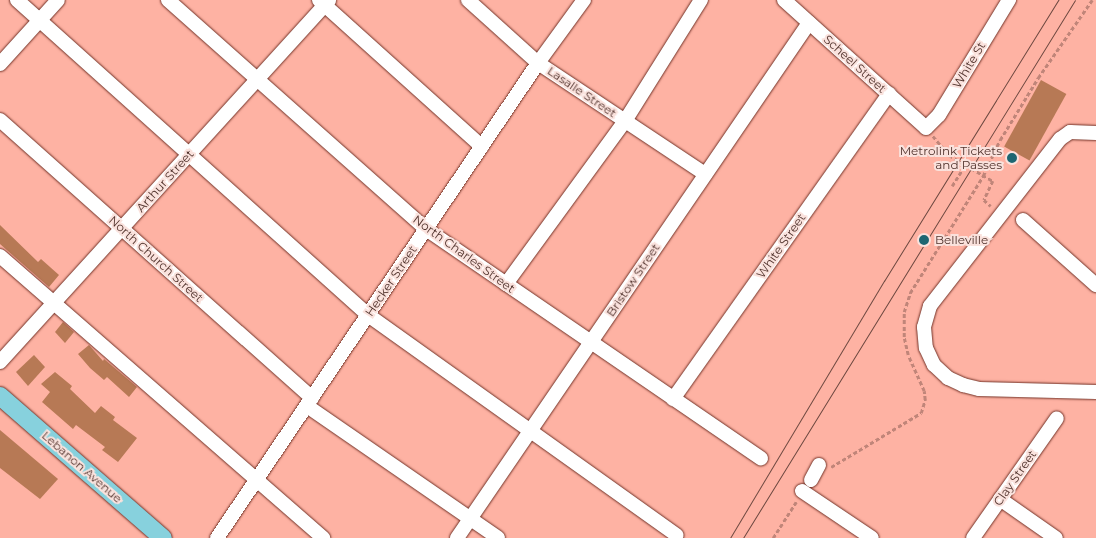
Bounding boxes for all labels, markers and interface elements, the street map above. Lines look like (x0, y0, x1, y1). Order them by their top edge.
street label: Scheel Street (821, 32, 889, 96)
street label: White St (950, 39, 988, 91)
street label: Lasalle Street (545, 64, 619, 120)
place label: Metrolink Tickets and Passes (900, 144, 1002, 172)
street label: Arthur Street (133, 147, 197, 215)
marker: Metrolink Tickets and Passes (1006, 152, 1018, 164)
street label: White Street (753, 211, 809, 281)
street label: North Charles Street (410, 212, 518, 296)
street label: North Church Street (106, 213, 206, 305)
marker: Belleville (917, 233, 931, 247)
place label: Belleville (935, 233, 988, 247)
street label: Bristow Street (603, 241, 663, 319)
street label: Hecker Street (362, 243, 420, 319)
street label: Lebanon Avenue (39, 428, 125, 506)
street label: Clay Street (991, 447, 1039, 509)

